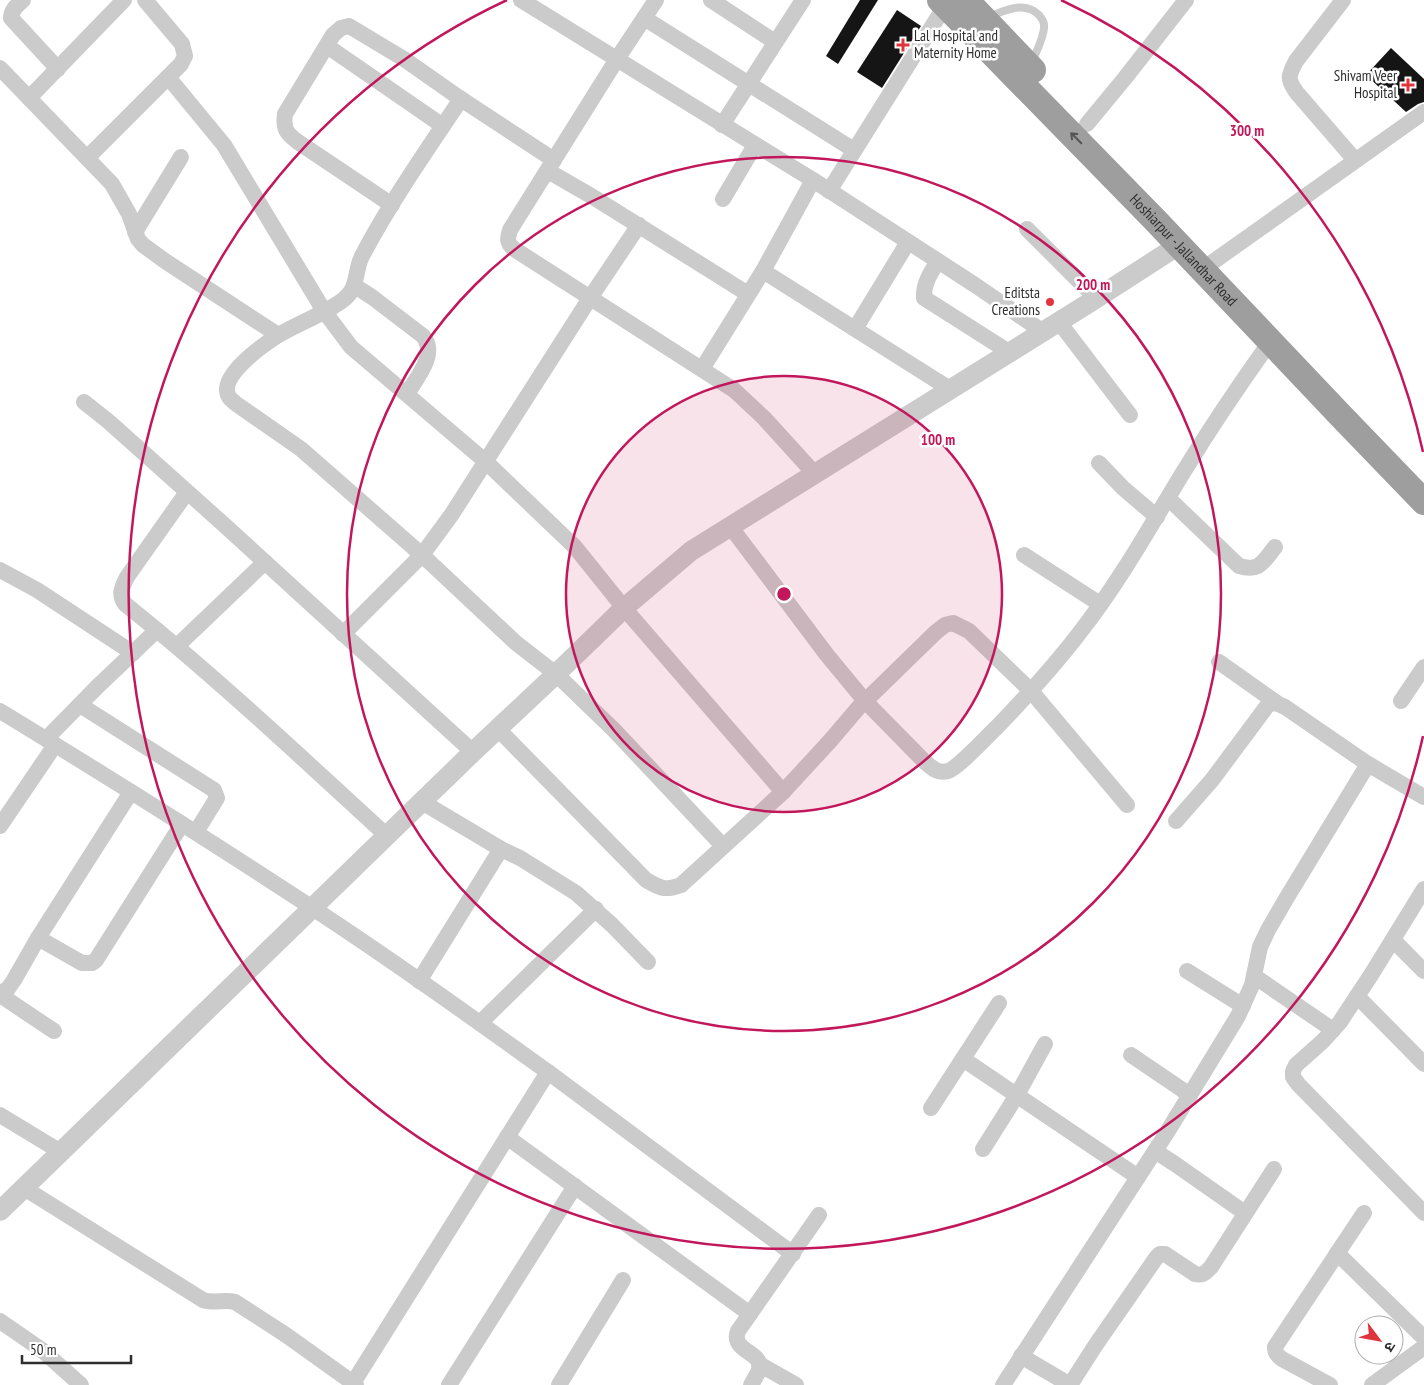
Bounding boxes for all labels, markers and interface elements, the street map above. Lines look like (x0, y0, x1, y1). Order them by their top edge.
place label: Lal Hospital and Maternity Home (914, 26, 998, 62)
marker: Lal Hospital and Maternity Home (896, 38, 910, 52)
place label: Shivam Veer Hospital (1334, 66, 1398, 102)
marker: Shivam Veer Hospital (1401, 78, 1415, 92)
text: 300 m (1230, 121, 1264, 140)
one-way arrow (1069, 132, 1082, 144)
street label: Hoshiarpur - Jallandhar Road (1126, 190, 1242, 310)
text: 200 m (1076, 275, 1110, 294)
place label: Editsta Creations (992, 283, 1040, 319)
marker: Editsta Creations (1044, 296, 1056, 308)
text: 100 m (921, 430, 955, 449)
centre of rings (775, 585, 793, 603)
north arrow (1354, 1315, 1404, 1365)
scale bar (22, 1332, 131, 1364)
text: उ (1380, 1339, 1400, 1356)
text: 50 m (30, 1340, 56, 1359)

